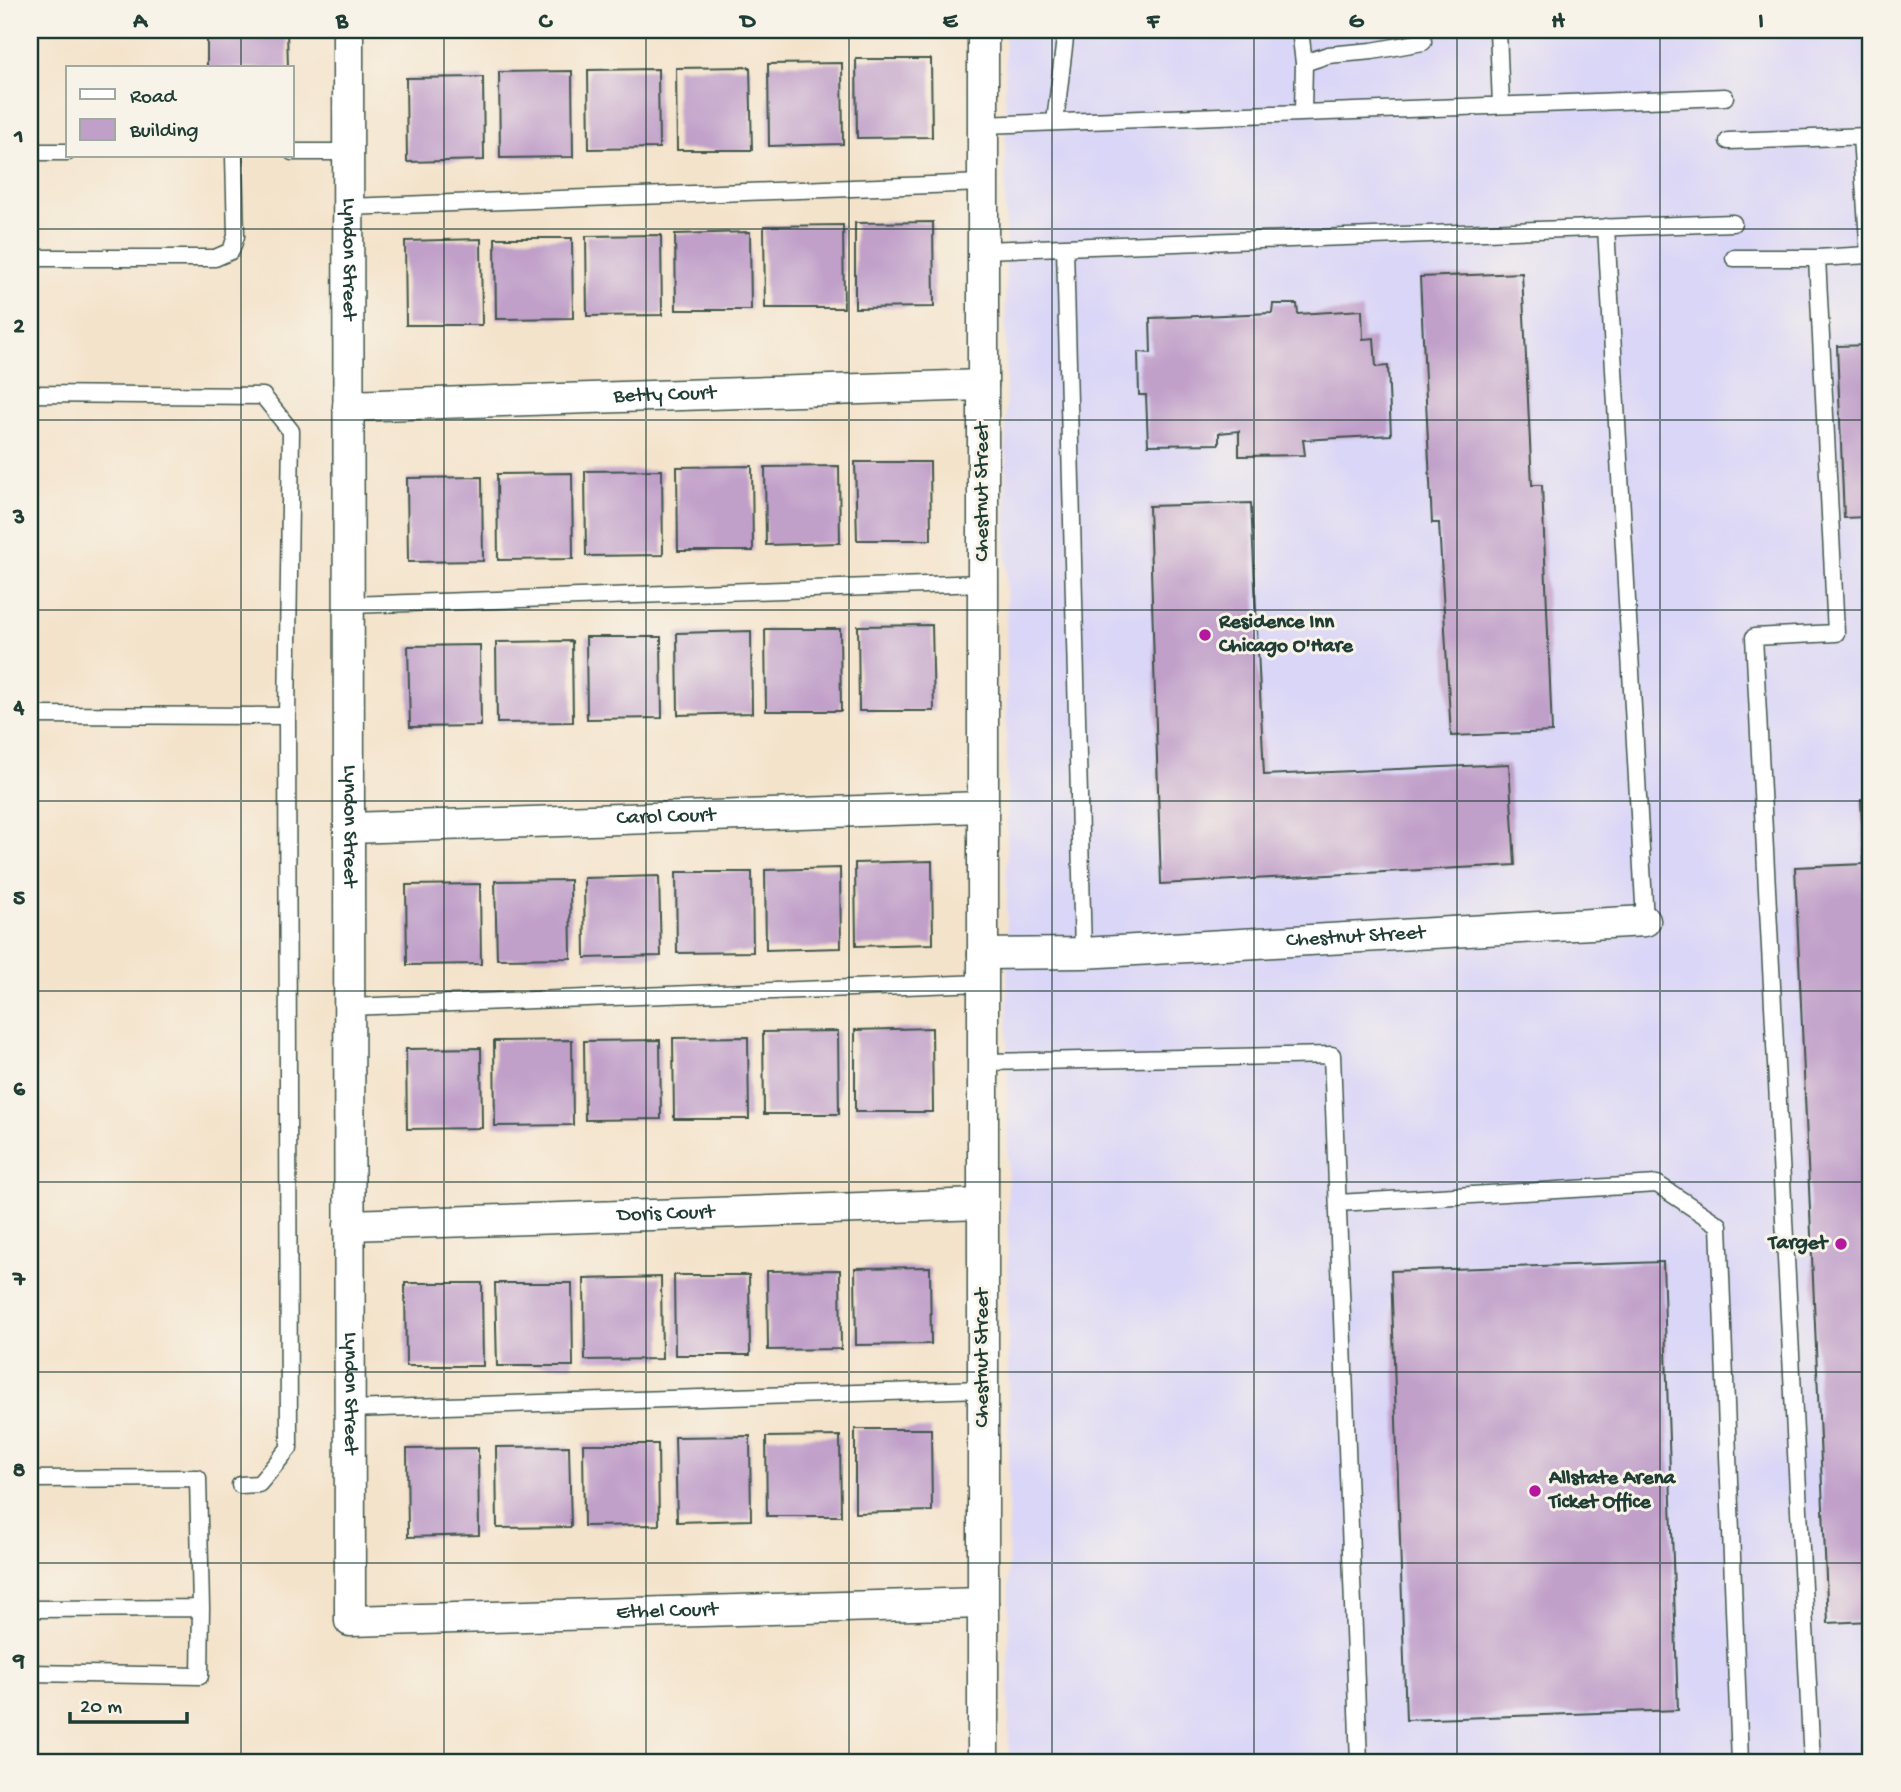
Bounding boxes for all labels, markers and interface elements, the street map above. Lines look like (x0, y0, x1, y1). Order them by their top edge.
text: A (132, 9, 148, 36)
text: B (335, 9, 349, 36)
text: C (539, 9, 554, 36)
text: D (739, 9, 757, 36)
text: E (943, 9, 959, 36)
text: F (1146, 9, 1161, 36)
text: G (1349, 9, 1365, 36)
text: H (1551, 9, 1565, 36)
text: I (1758, 9, 1764, 36)
legend (66, 66, 294, 158)
text: Road (130, 86, 178, 111)
text: Building (129, 120, 199, 145)
text: 1 (13, 124, 24, 151)
street label: Lyndon Street (336, 198, 361, 323)
text: 2 (13, 314, 25, 341)
street label: Betty Court (612, 381, 719, 410)
street label: Chestnut Street (971, 420, 996, 562)
text: 3 (12, 505, 25, 532)
place label: Residence Inn Chicago O'Hare (1218, 611, 1354, 660)
marker: Residence Inn Chicago O'Hare (1197, 627, 1213, 643)
text: 4 (13, 695, 25, 722)
street label: Lyndon Street (336, 765, 362, 890)
street label: Carol Court (616, 803, 718, 832)
text: 5 (13, 886, 25, 913)
street label: Chestnut Street (1285, 921, 1428, 954)
text: 6 (13, 1077, 26, 1104)
street label: Doris Court (615, 1200, 717, 1229)
place label: Target (1766, 1232, 1829, 1257)
marker: Target (1833, 1236, 1849, 1252)
text: 7 (12, 1267, 26, 1294)
street label: Chestnut Street (971, 1286, 996, 1428)
street label: Lyndon Street (337, 1332, 362, 1457)
text: 8 (13, 1458, 26, 1485)
place label: Allstate Arena Ticket Office (1547, 1467, 1677, 1516)
marker: Allstate Arena Ticket Office (1527, 1483, 1543, 1499)
street label: Ethel Court (616, 1598, 720, 1626)
text: 9 (12, 1648, 25, 1675)
scale bar (70, 1680, 187, 1724)
text: 20 m (80, 1696, 122, 1721)

